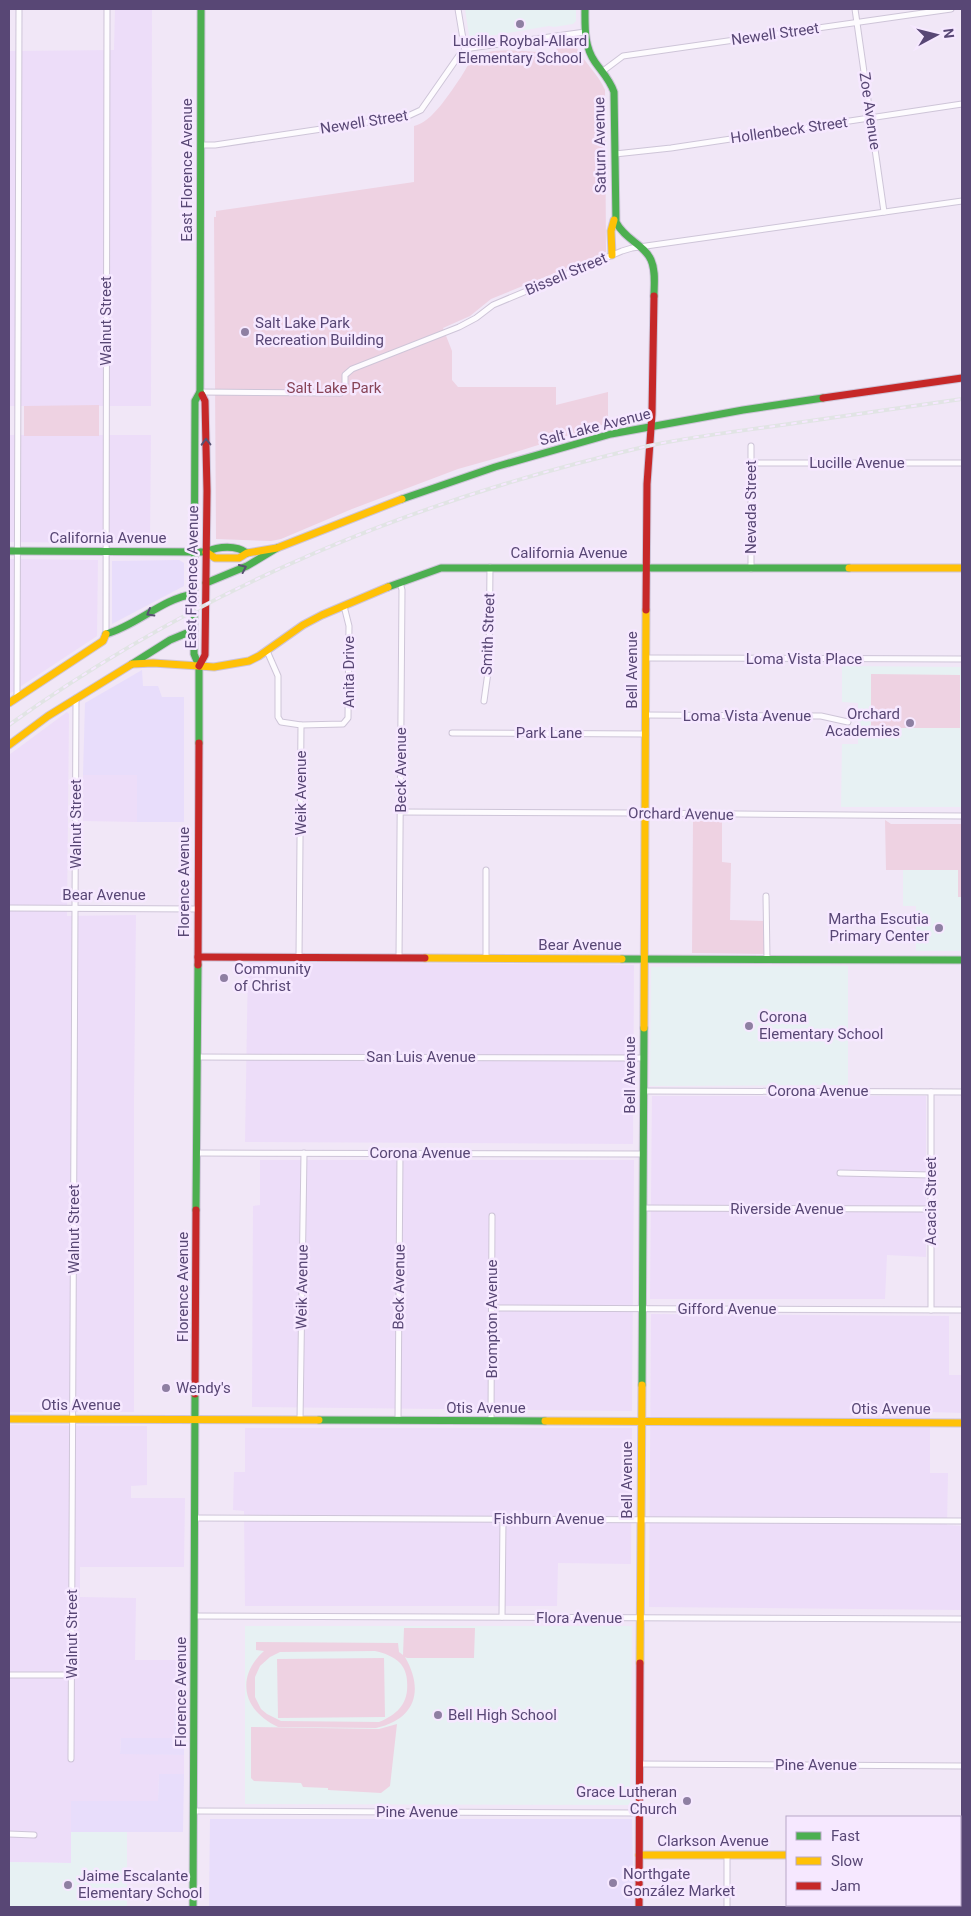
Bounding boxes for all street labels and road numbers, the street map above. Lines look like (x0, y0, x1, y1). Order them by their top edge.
street label: Newell Street (730, 19, 820, 49)
street label: Zoe Avenue (856, 71, 884, 151)
street label: Saturn Avenue (590, 97, 610, 193)
street label: East Florence Avenue (178, 98, 196, 242)
street label: Newell Street (319, 106, 409, 138)
street label: Hollenbeck Street (729, 113, 849, 147)
street label: Bissell Street (522, 249, 610, 299)
street label: Walnut Street (97, 276, 115, 366)
street label: Salt Lake Avenue (538, 404, 652, 449)
street label: Lucille Avenue (809, 454, 905, 472)
street label: Nevada Street (742, 460, 760, 554)
street label: East Florence Avenue (182, 505, 202, 649)
street label: California Avenue (50, 529, 167, 547)
street label: California Avenue (511, 544, 628, 562)
street label: Smith Street (478, 593, 498, 675)
street label: Bell Avenue (623, 631, 641, 709)
street label: Anita Drive (340, 636, 358, 708)
street label: Loma Vista Place (746, 650, 862, 668)
street label: Loma Vista Avenue (683, 707, 811, 725)
street label: Park Lane (516, 724, 582, 742)
street label: Beck Avenue (392, 727, 410, 813)
street label: Weik Avenue (292, 750, 310, 836)
street label: Walnut Street (67, 779, 85, 869)
street label: Orchard Avenue (628, 804, 734, 824)
street label: Florence Avenue (175, 827, 193, 937)
street label: Bear Avenue (62, 886, 146, 904)
street label: Bear Avenue (538, 936, 622, 954)
street label: Bell Avenue (621, 1036, 639, 1114)
street label: San Luis Avenue (366, 1048, 476, 1066)
street label: Corona Avenue (767, 1082, 869, 1100)
street label: Corona Avenue (369, 1144, 471, 1162)
street label: Acacia Street (922, 1157, 940, 1245)
street label: Walnut Street (65, 1184, 83, 1274)
street label: Riverside Avenue (730, 1200, 844, 1218)
street label: Florence Avenue (174, 1232, 192, 1342)
street label: Weik Avenue (292, 1244, 312, 1330)
street label: Beck Avenue (389, 1244, 409, 1330)
street label: Brompton Avenue (483, 1260, 501, 1378)
street label: Gifford Avenue (677, 1300, 777, 1318)
street label: Otis Avenue (41, 1396, 121, 1414)
street label: Otis Avenue (446, 1399, 526, 1417)
street label: Otis Avenue (851, 1400, 931, 1418)
street label: Bell Avenue (618, 1441, 636, 1519)
street label: Fishburn Avenue (494, 1510, 604, 1528)
street label: Walnut Street (63, 1589, 81, 1679)
street label: Flora Avenue (536, 1609, 622, 1627)
street label: Florence Avenue (172, 1637, 190, 1747)
street label: Pine Avenue (775, 1756, 857, 1774)
street label: Pine Avenue (376, 1803, 458, 1821)
street label: Clarkson Avenue (657, 1832, 769, 1850)

